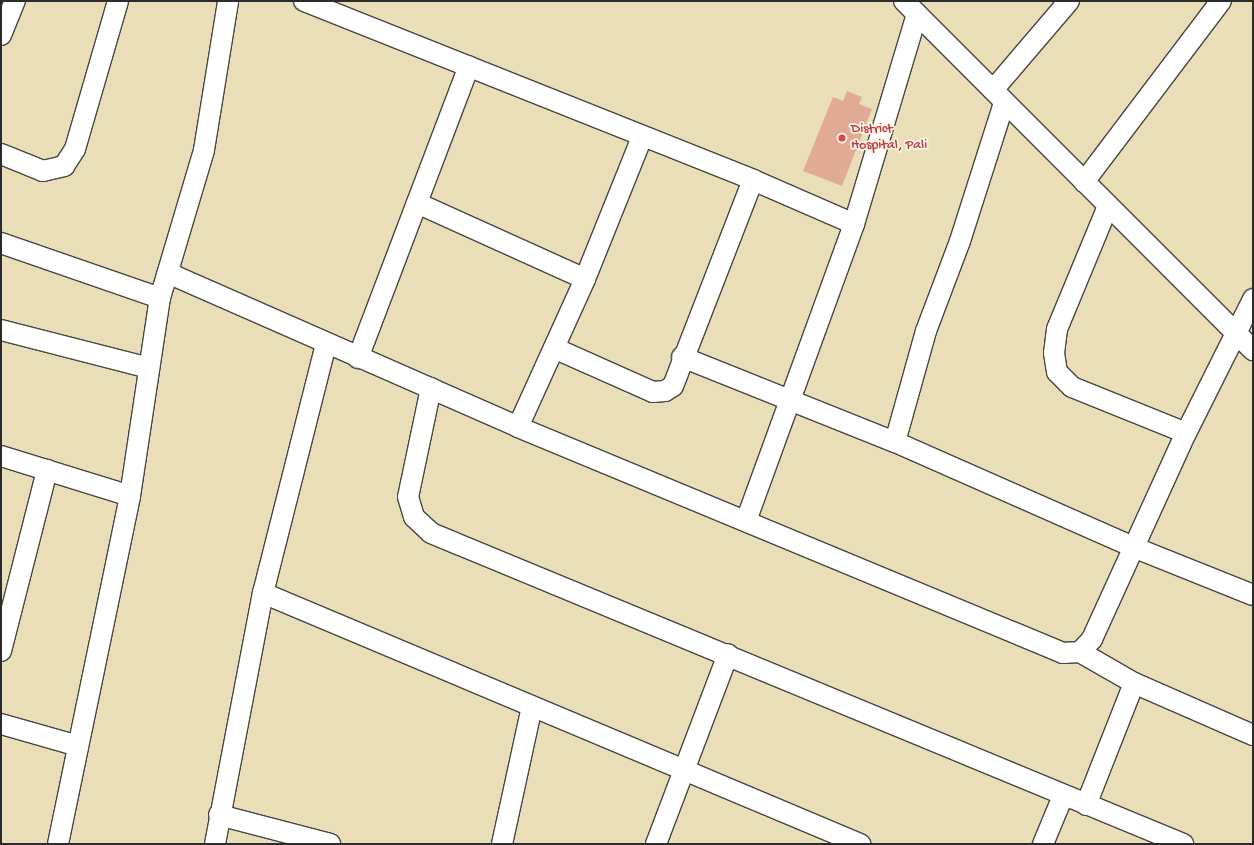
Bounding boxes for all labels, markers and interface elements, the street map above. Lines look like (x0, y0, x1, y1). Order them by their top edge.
place label: District Hospital, Pali (851, 122, 927, 154)
marker: District Hospital, Pali (836, 132, 848, 144)

